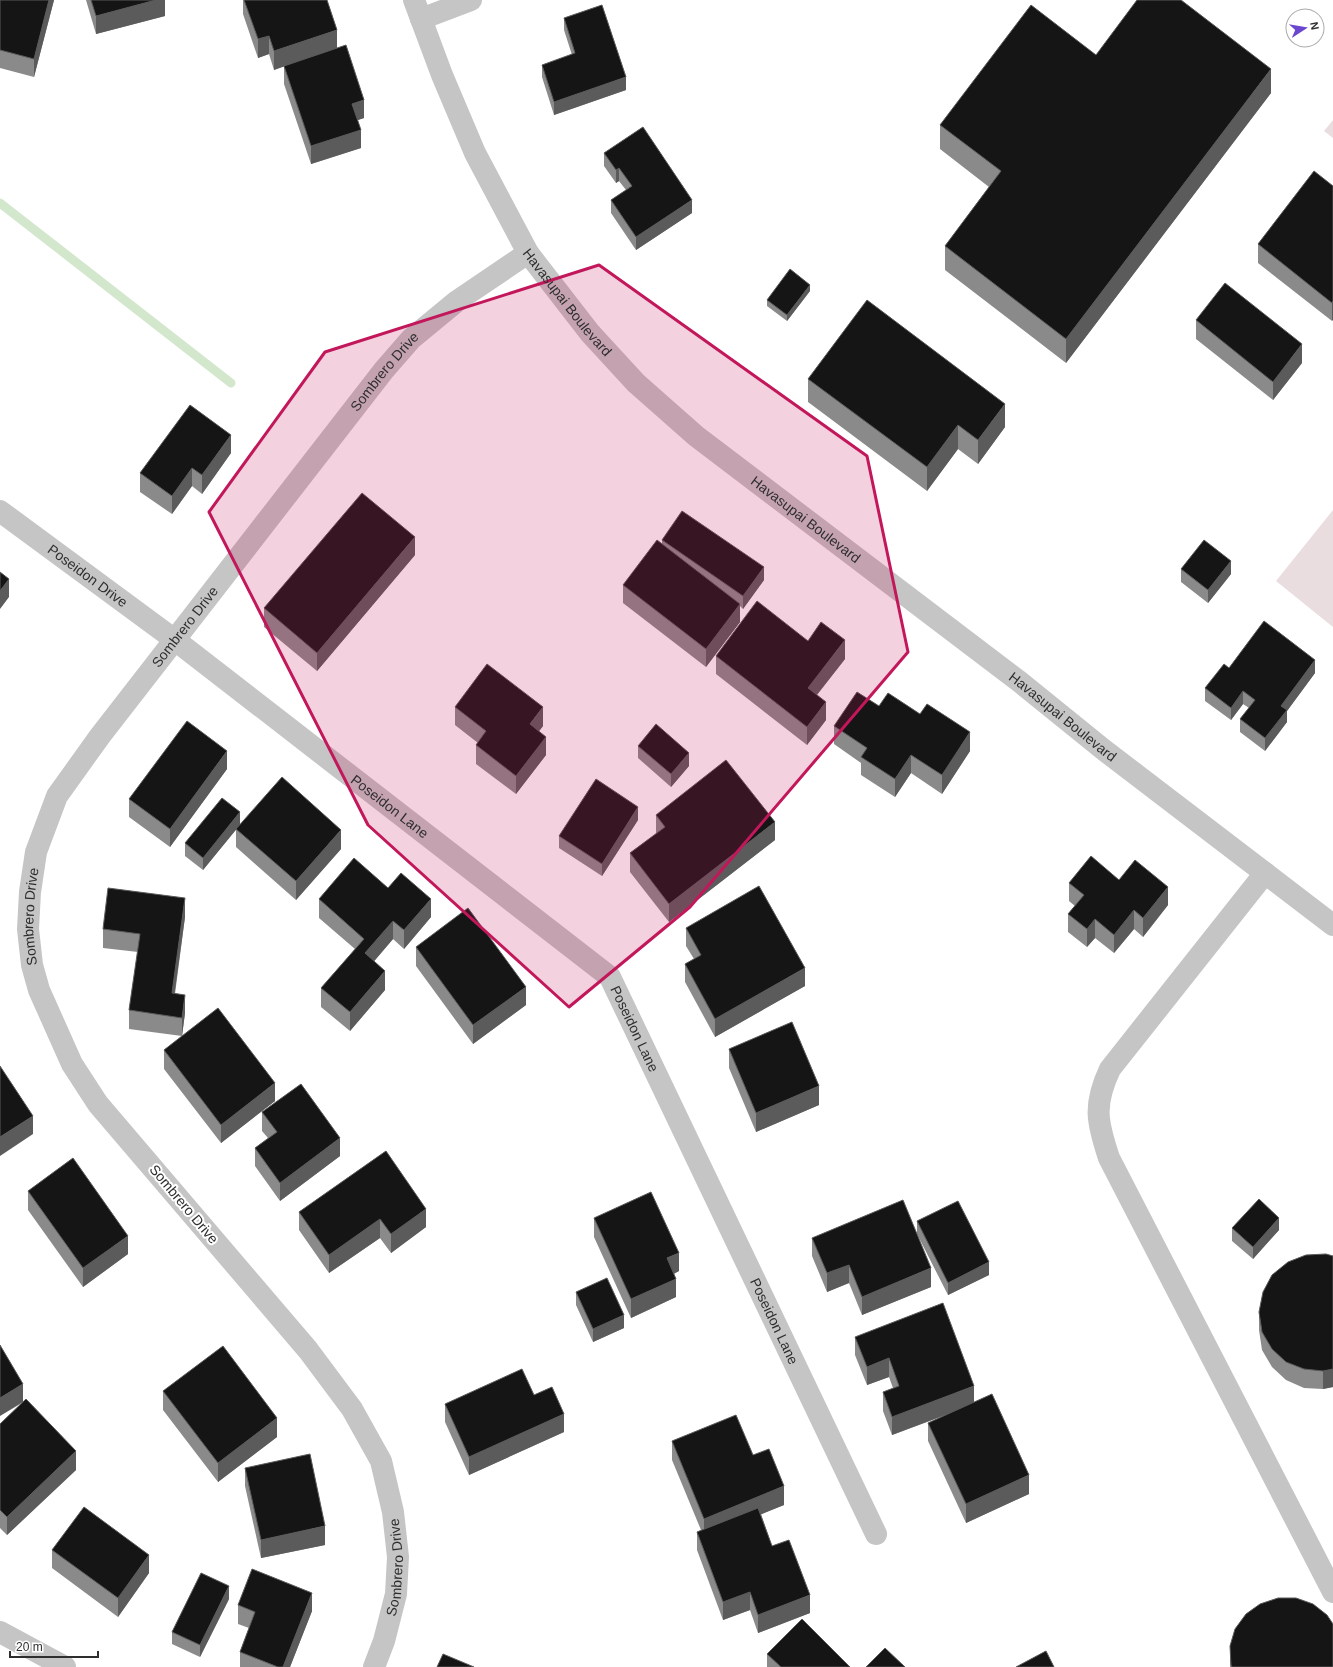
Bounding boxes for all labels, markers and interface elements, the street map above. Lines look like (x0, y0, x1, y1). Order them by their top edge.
north arrow (1285, 8, 1325, 48)
text: N (1308, 21, 1321, 31)
street label: Havasupai Boulevard (520, 245, 615, 359)
street label: Sombrero Drive (347, 328, 422, 414)
street label: Havasupai Boulevard (748, 473, 864, 566)
street label: Poseidon Drive (45, 541, 131, 610)
street label: Sombrero Drive (148, 583, 221, 670)
street label: Havasupai Boulevard (1006, 669, 1120, 765)
street label: Poseidon Lane (348, 771, 432, 841)
street label: Sombrero Drive (20, 866, 42, 966)
street label: Poseidon Lane (607, 983, 662, 1075)
street label: Sombrero Drive (146, 1161, 222, 1247)
street label: Poseidon Lane (747, 1275, 802, 1367)
street label: Sombrero Drive (383, 1517, 406, 1618)
scale bar (10, 1633, 98, 1659)
text: 20 m (16, 1640, 43, 1654)

